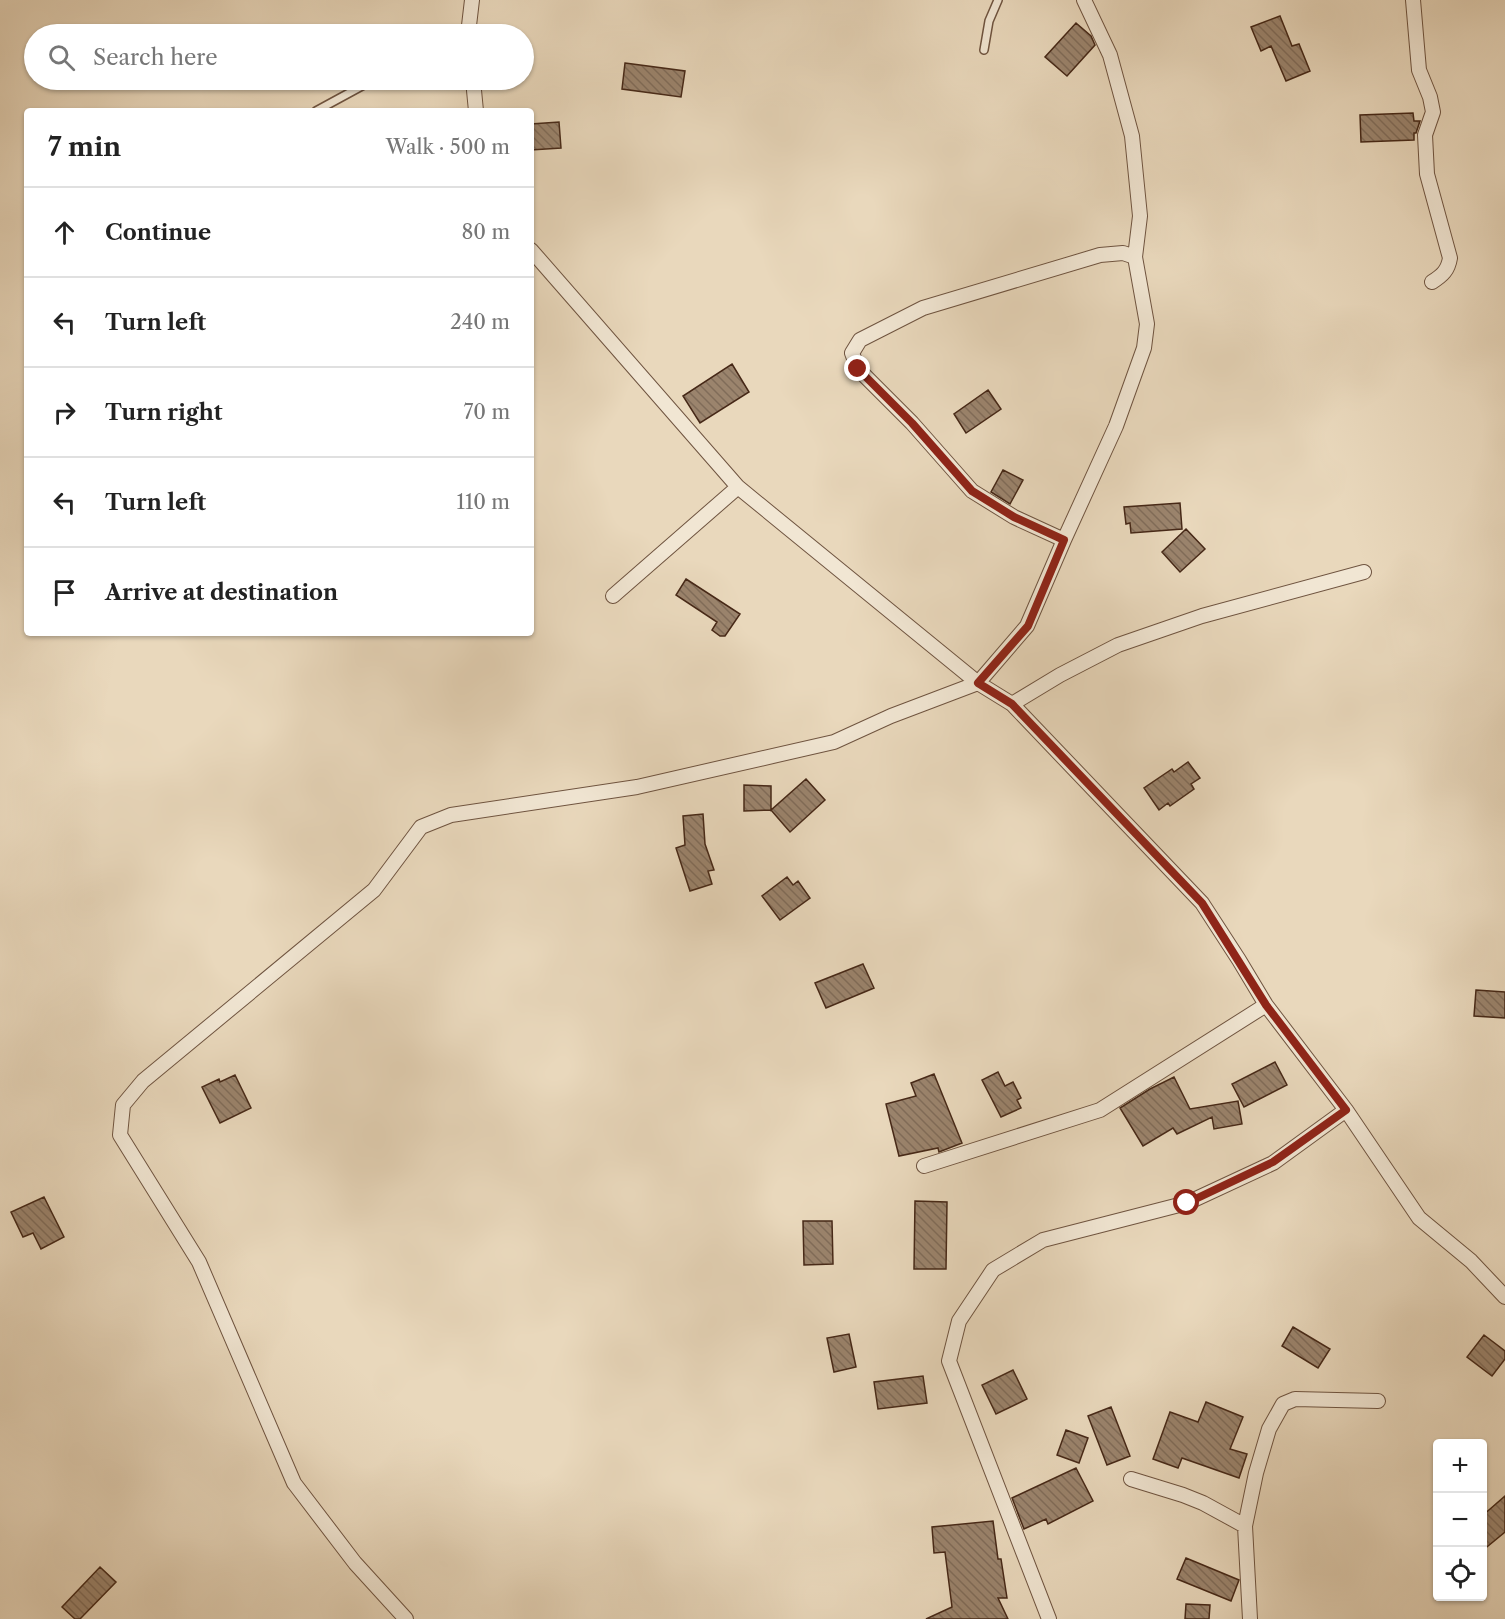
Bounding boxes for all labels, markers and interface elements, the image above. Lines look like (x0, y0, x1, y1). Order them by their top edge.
search box (24, 24, 534, 90)
icon: search (45, 41, 78, 74)
text: Search here (93, 44, 218, 71)
text: 7 min (48, 131, 121, 163)
text: Walk · 500 m (386, 135, 510, 159)
icon: ahead (48, 216, 81, 249)
text: Continue (105, 219, 211, 246)
text: 80 m (462, 220, 510, 244)
icon: left (48, 306, 81, 339)
text: Turn left (105, 309, 206, 336)
text: 240 m (450, 310, 510, 334)
route end (844, 355, 870, 381)
icon: right (48, 396, 81, 429)
text: Turn right (105, 399, 223, 426)
text: 70 m (464, 400, 510, 424)
icon: left (48, 486, 81, 519)
text: Turn left (105, 489, 206, 516)
text: 110 m (457, 490, 510, 514)
icon: arrive (48, 576, 81, 609)
text: Arrive at destination (105, 579, 338, 606)
route start (1173, 1189, 1199, 1215)
map controls (1433, 1439, 1487, 1601)
button: + (1433, 1439, 1487, 1493)
button: − (1433, 1493, 1487, 1547)
button: locate (1433, 1547, 1487, 1601)

